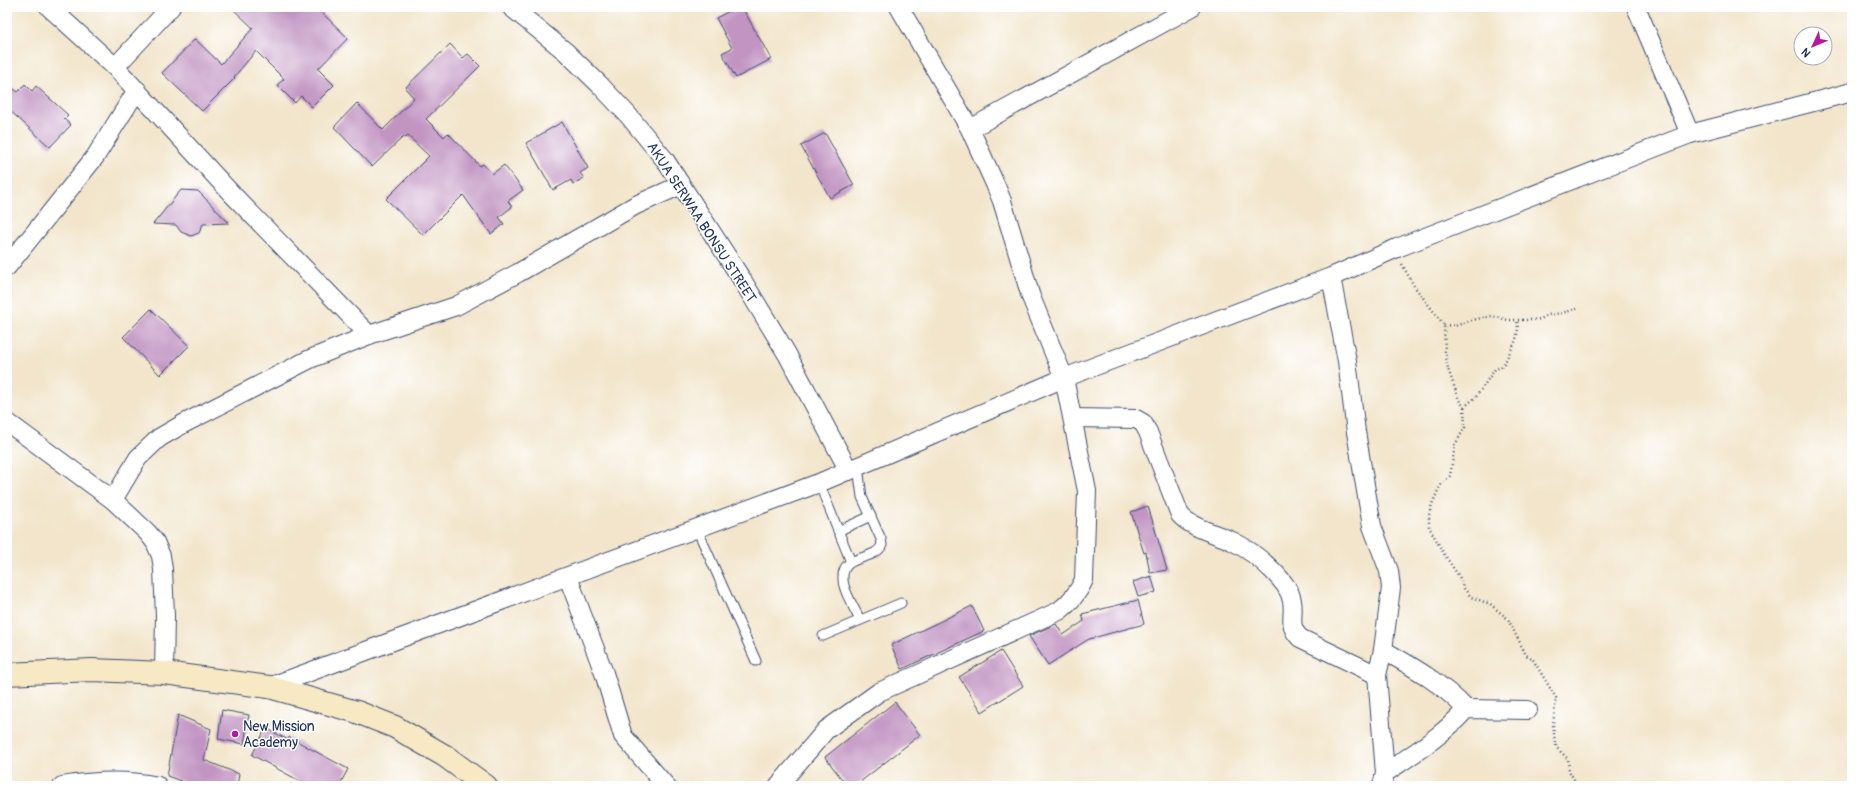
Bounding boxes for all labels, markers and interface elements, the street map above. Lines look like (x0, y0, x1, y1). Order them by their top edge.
north arrow (1793, 26, 1833, 66)
text: N (1799, 45, 1813, 60)
street label: AKUA SERWAA BONSU STREET (643, 139, 760, 306)
place label: New Mission Academy (243, 718, 315, 751)
marker: New Mission Academy (230, 729, 240, 739)

